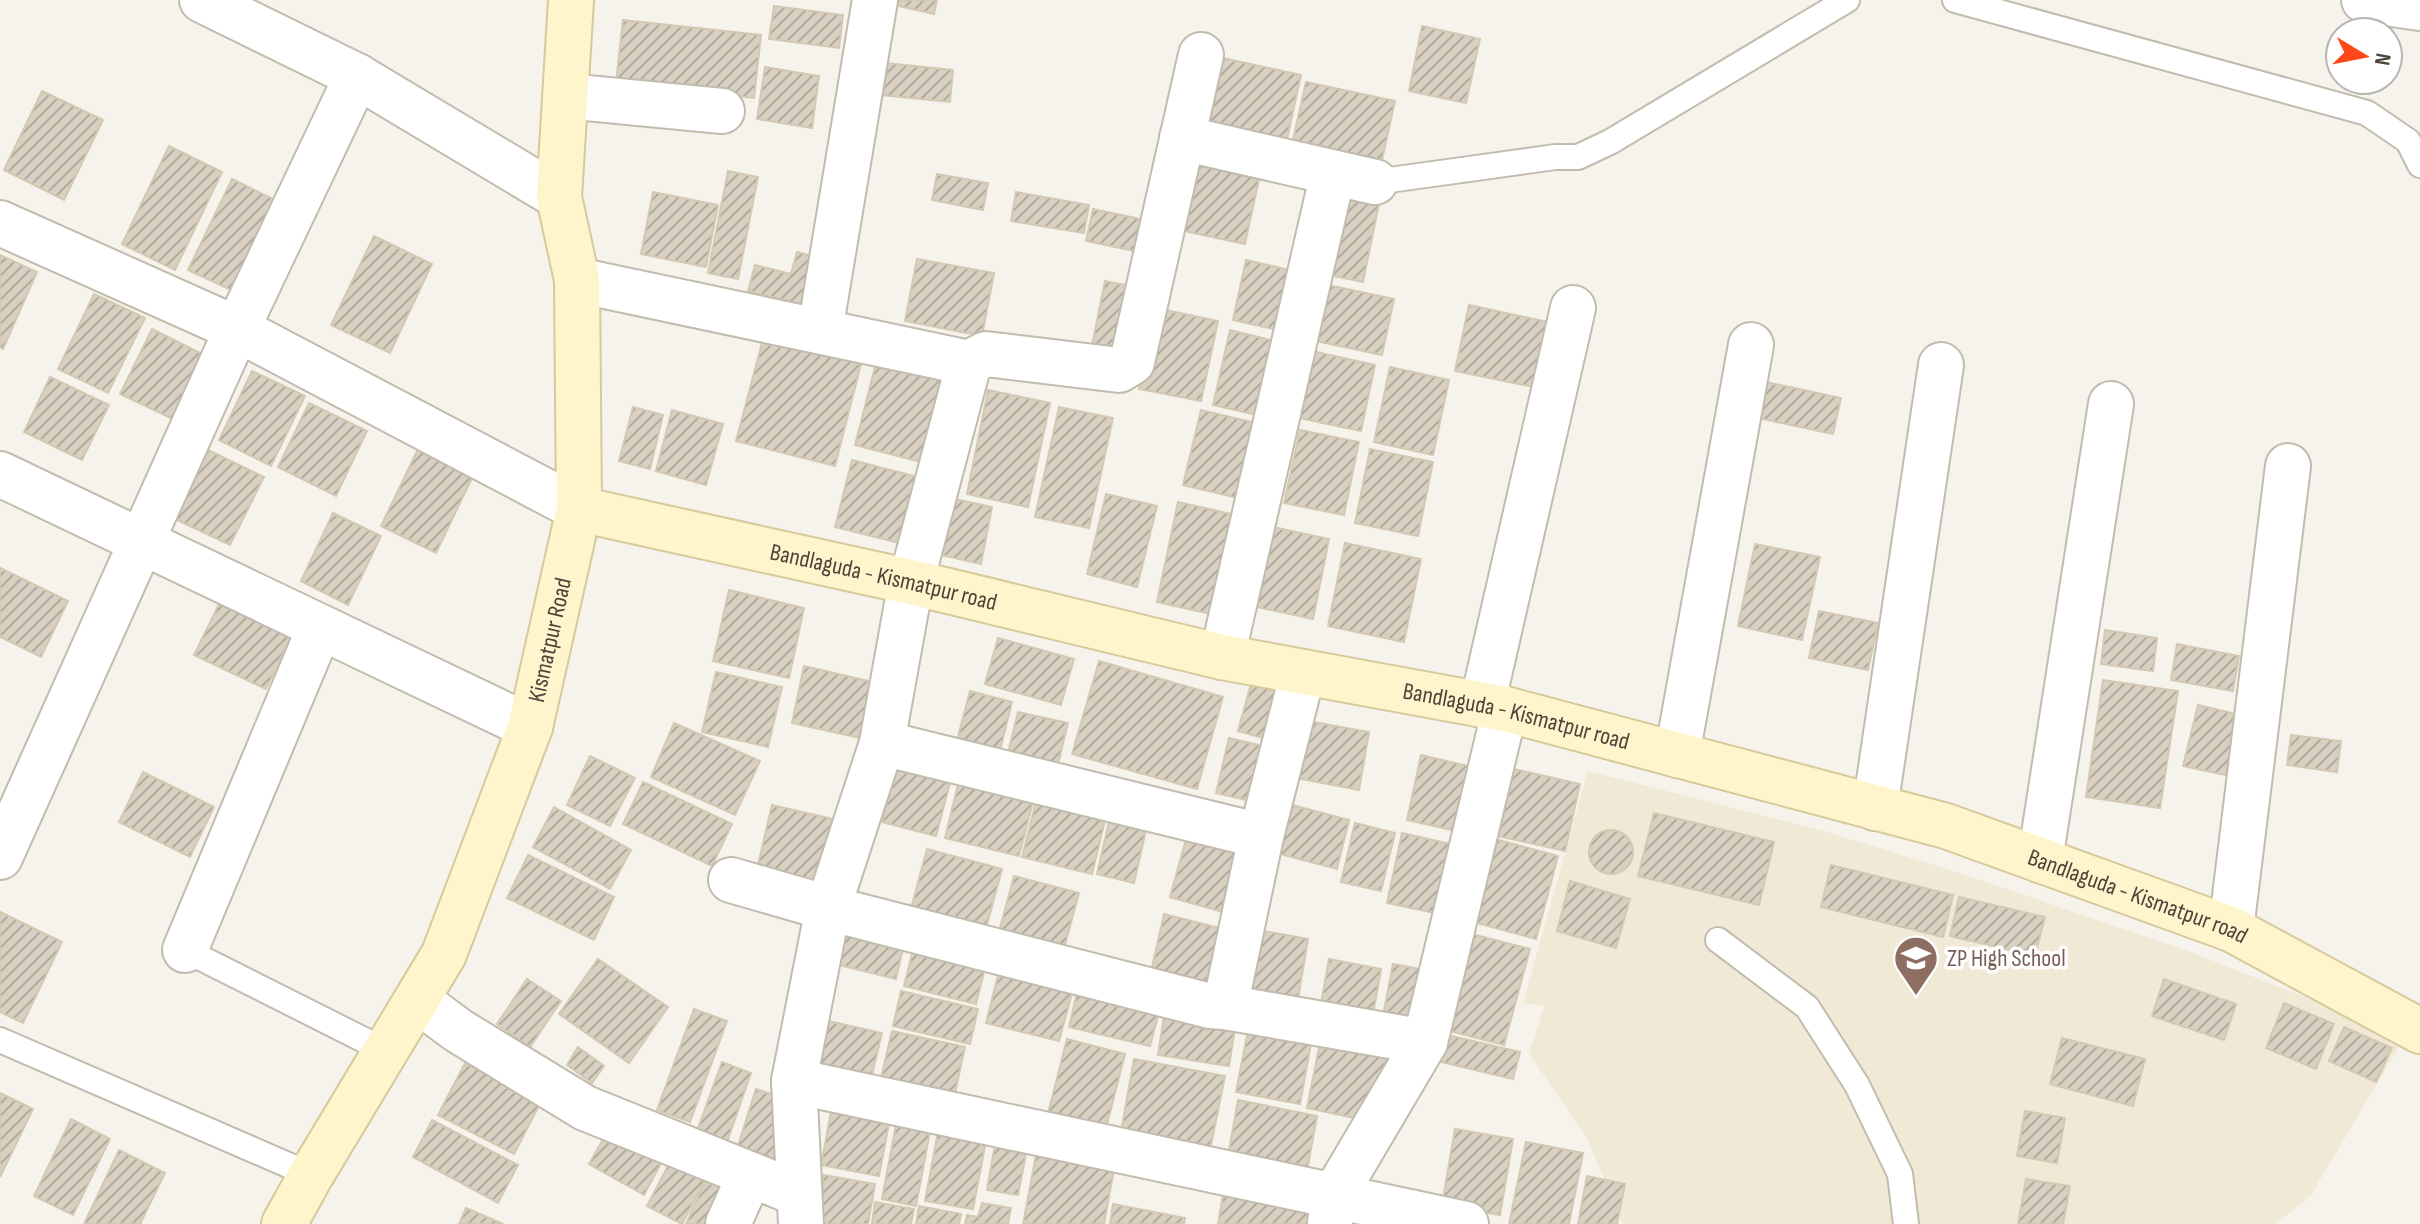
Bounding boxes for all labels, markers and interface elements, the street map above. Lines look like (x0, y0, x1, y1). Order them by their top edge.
north arrow (2324, 16, 2404, 96)
text: N (2368, 51, 2397, 67)
street label: Bandlaguda - Kismatpur road (767, 537, 1000, 617)
street label: Kismatpur Road (522, 575, 578, 705)
street label: Bandlaguda - Kismatpur road (1401, 676, 1633, 756)
street label: Bandlaguda - Kismatpur road (2024, 842, 2253, 950)
school or university icon: ZP High School (1892, 934, 1940, 997)
place label: ZP High School (1947, 944, 2066, 973)

